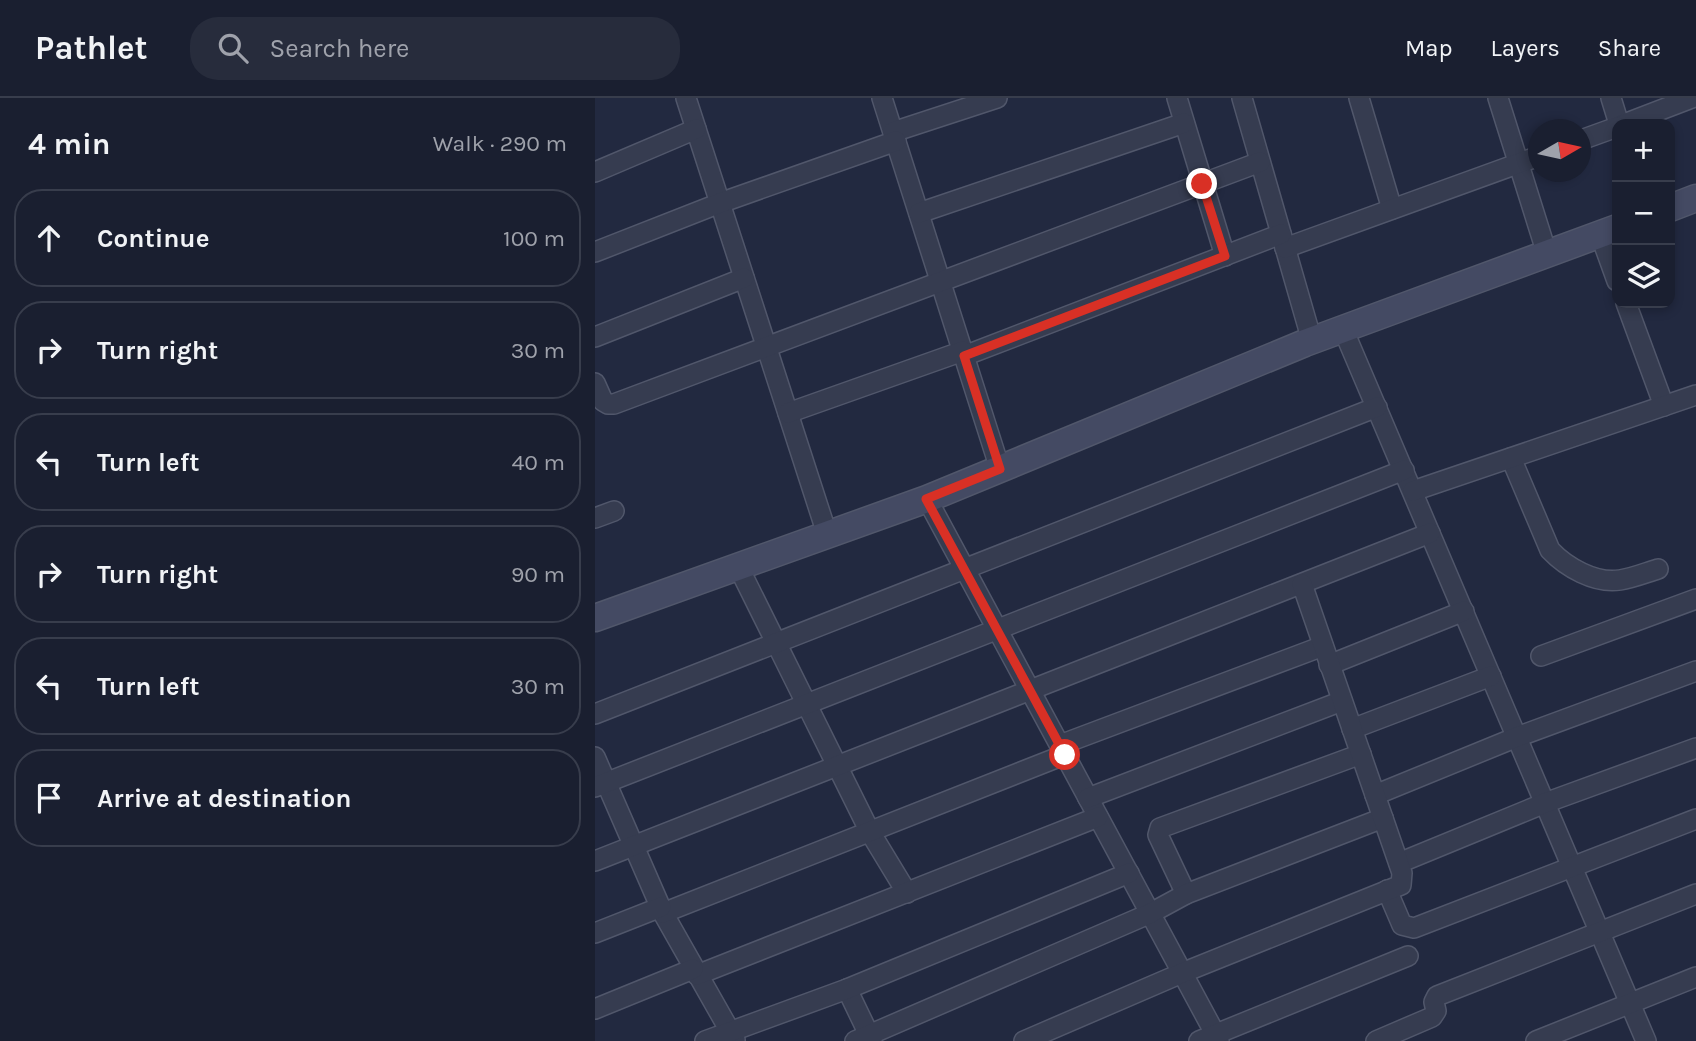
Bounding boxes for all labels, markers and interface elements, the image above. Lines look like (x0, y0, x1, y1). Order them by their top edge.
search box (190, 17, 680, 80)
text: Pathlet (35, 29, 148, 67)
icon: search (214, 29, 252, 67)
text: Search here (270, 33, 409, 64)
text: Map (1405, 34, 1453, 62)
text: Layers (1491, 34, 1560, 62)
text: Share (1598, 34, 1661, 62)
north arrow (1528, 119, 1591, 182)
map controls (1612, 119, 1675, 308)
button: + (1612, 119, 1675, 182)
text: 4 min (28, 126, 110, 162)
text: Walk · 290 m (433, 130, 567, 157)
route end (1186, 168, 1217, 199)
button: − (1612, 182, 1675, 245)
icon: ahead (30, 219, 68, 257)
text: Continue (97, 223, 209, 254)
text: 100 m (503, 225, 565, 252)
button: layers (1612, 245, 1675, 308)
icon: right (30, 331, 68, 369)
text: Turn right (97, 335, 218, 366)
text: 30 m (511, 337, 565, 364)
icon: left (30, 443, 68, 481)
text: Turn left (97, 447, 199, 478)
text: 40 m (512, 449, 565, 476)
icon: right (30, 555, 68, 593)
text: Turn right (97, 559, 218, 590)
text: 90 m (511, 561, 565, 588)
icon: left (30, 667, 68, 705)
text: Turn left (97, 671, 199, 702)
text: 30 m (511, 673, 565, 700)
route start (1049, 739, 1080, 770)
icon: arrive (30, 779, 68, 817)
text: Arrive at destination (97, 783, 351, 814)

